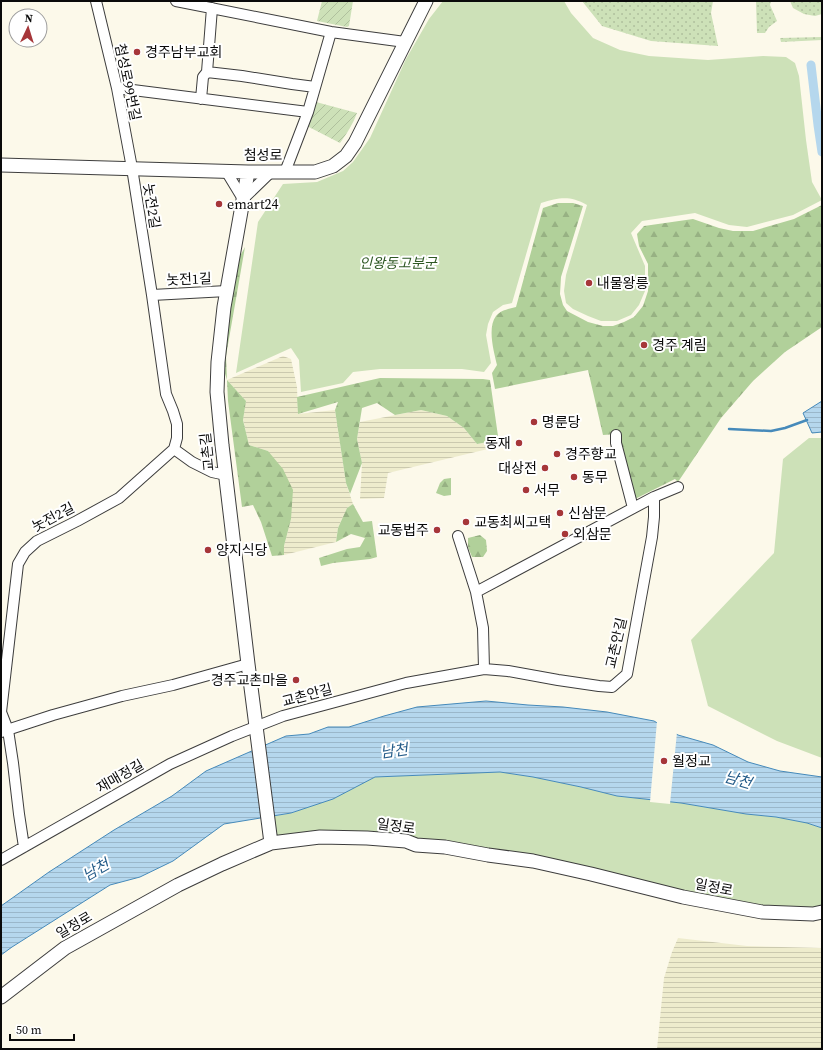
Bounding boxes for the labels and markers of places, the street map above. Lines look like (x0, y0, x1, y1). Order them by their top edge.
place label: 경주남부교회 (145, 42, 222, 62)
marker: 경주남부교회 (132, 47, 142, 57)
place label: emart24 (227, 194, 279, 214)
marker: emart24 (214, 199, 224, 209)
place label: 내물왕릉 (597, 273, 649, 293)
marker: 내물왕릉 (584, 278, 594, 288)
place label: 경주 계림 (652, 335, 707, 355)
marker: 경주 계림 (639, 340, 649, 350)
place label: 명룬당 (542, 412, 581, 432)
marker: 명룬당 (529, 417, 539, 427)
place label: 동재 (485, 433, 511, 453)
marker: 동재 (514, 438, 524, 448)
place label: 경주향교 (565, 444, 617, 464)
marker: 경주향교 (552, 449, 562, 459)
place label: 대상전 (498, 458, 537, 478)
marker: 대상전 (540, 463, 550, 473)
place label: 동무 (582, 467, 608, 487)
marker: 동무 (569, 472, 579, 482)
place label: 서무 (534, 480, 560, 500)
marker: 서무 (521, 485, 531, 495)
place label: 신삼문 (568, 503, 607, 523)
marker: 신삼문 (555, 508, 565, 518)
place label: 교동최씨고택 (474, 512, 551, 532)
marker: 교동최씨고택 (461, 517, 471, 527)
place label: 교동법주 (377, 520, 429, 540)
place label: 외삼문 (573, 524, 612, 544)
marker: 교동법주 (432, 525, 442, 535)
marker: 외삼문 (560, 529, 570, 539)
place label: 양지식당 (216, 540, 268, 560)
marker: 양지식당 (203, 545, 213, 555)
place label: 경주교촌마을 (211, 670, 288, 690)
marker: 경주교촌마을 (291, 675, 301, 685)
place label: 월정교 (672, 751, 711, 771)
marker: 월정교 (659, 756, 669, 766)

